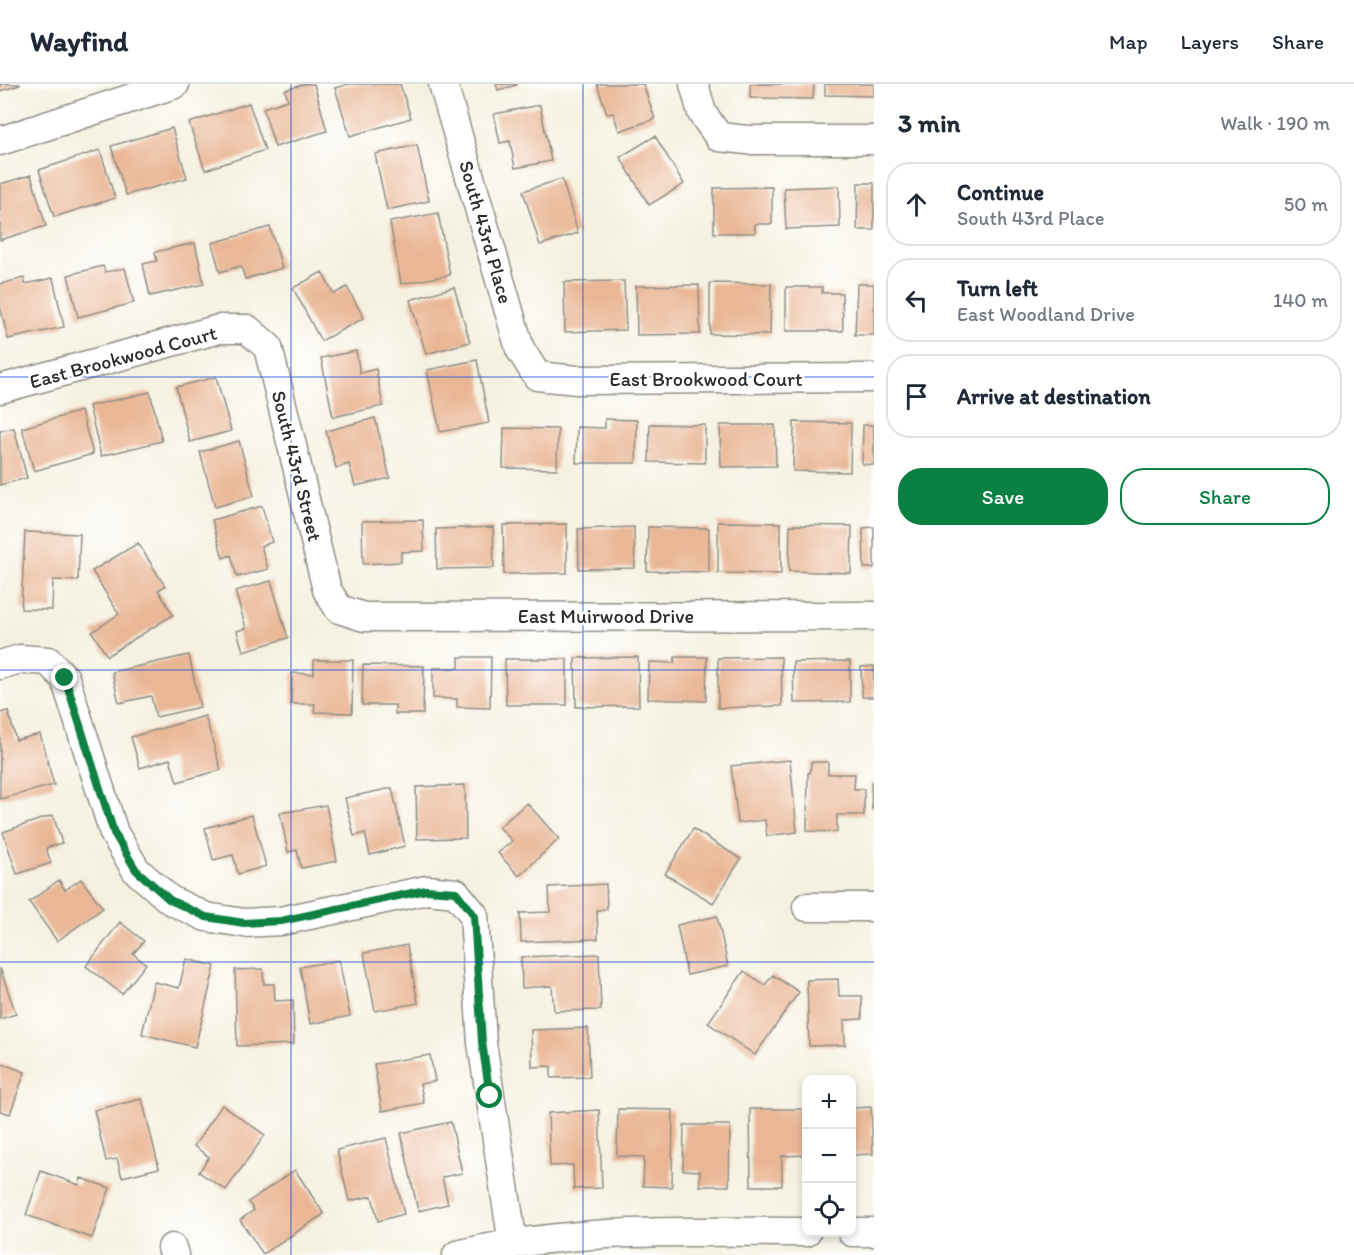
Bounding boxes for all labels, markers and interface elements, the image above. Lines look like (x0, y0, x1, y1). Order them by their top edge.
text: Wayfind (30, 24, 128, 58)
text: Map (1109, 29, 1148, 54)
text: Layers (1181, 29, 1239, 54)
text: Share (1272, 29, 1324, 54)
text: 3 min (898, 107, 960, 139)
text: Walk · 190 m (1220, 111, 1330, 135)
street label: South 43rd Place (454, 158, 518, 306)
text: Continue (957, 179, 1044, 206)
icon: ahead (900, 188, 933, 221)
text: 50 m (1284, 192, 1328, 216)
text: South 43rd Place (957, 206, 1104, 230)
text: Turn left (957, 275, 1038, 302)
icon: left (900, 284, 933, 317)
text: 140 m (1273, 288, 1328, 312)
text: East Woodland Drive (957, 302, 1135, 326)
street label: East Brookwood Court (27, 320, 220, 394)
street label: East Brookwood Court (610, 367, 803, 391)
icon: arrive (900, 380, 933, 413)
text: Arrive at destination (957, 383, 1151, 410)
street label: South 43rd Street (267, 388, 327, 544)
button: Save (898, 468, 1108, 525)
button: Share (1120, 468, 1330, 525)
street label: East Muirwood Drive (518, 604, 694, 628)
route end (51, 664, 77, 690)
map controls (802, 1075, 856, 1237)
button: + (802, 1075, 856, 1129)
route start (476, 1082, 502, 1108)
button: − (802, 1129, 856, 1183)
button: locate (802, 1183, 856, 1237)

